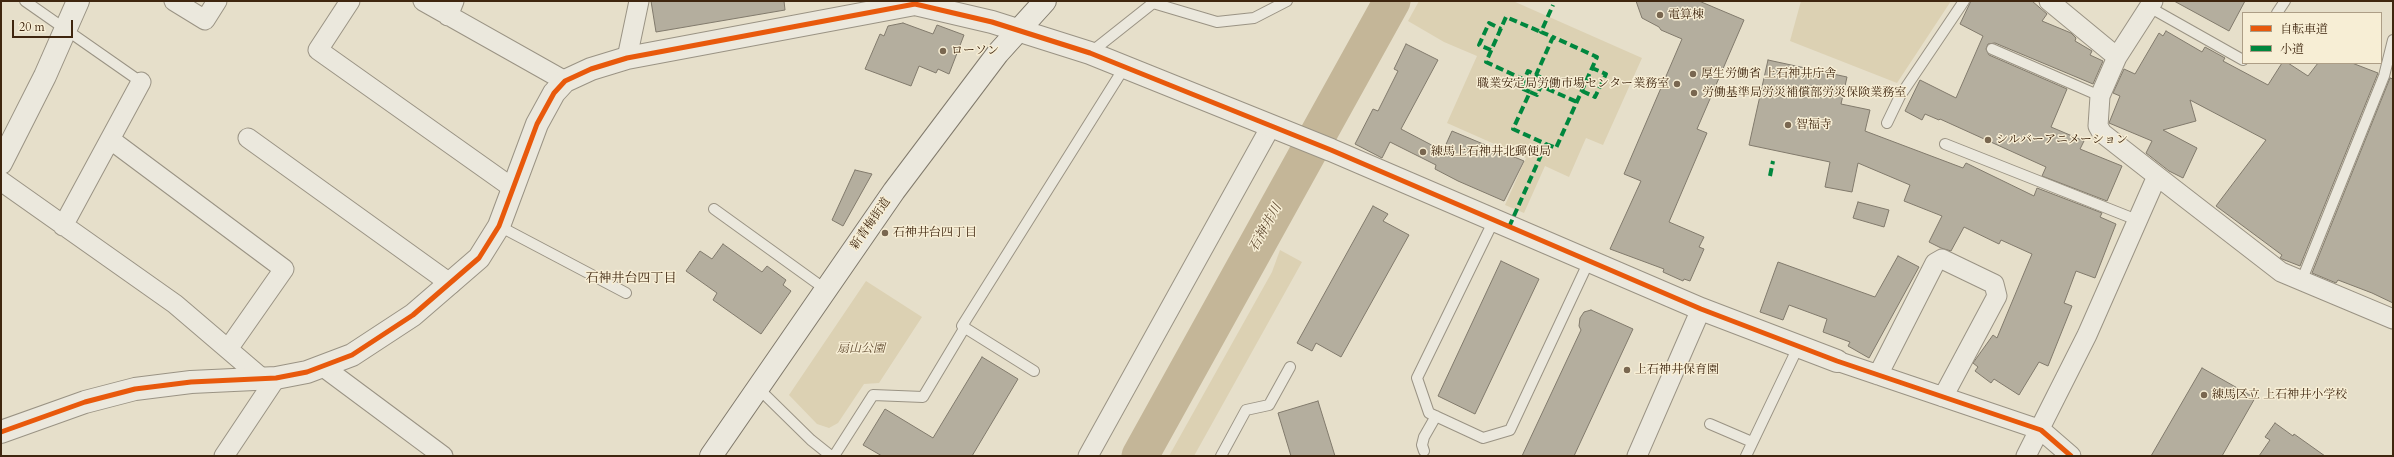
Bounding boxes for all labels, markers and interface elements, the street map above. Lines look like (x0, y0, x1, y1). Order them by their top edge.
place label: 電算棟 (1668, 8, 1704, 22)
marker: 電算棟 (1655, 10, 1665, 20)
scale bar (14, 12, 75, 38)
legend (2242, 12, 2382, 64)
text: 20 m (19, 19, 45, 35)
text: 自転車道 (2280, 21, 2328, 37)
text: 小道 (2280, 41, 2304, 57)
place label: ローソン (951, 44, 999, 58)
marker: ローソン (938, 46, 948, 56)
place label: 厚生労働省 上石神井庁舎 (1701, 67, 1836, 81)
marker: 厚生労働省 上石神井庁舎 (1688, 69, 1698, 79)
place label: 職業安定局労働市場センター業務室 (1477, 77, 1669, 91)
marker: 職業安定局労働市場センター業務室 (1672, 79, 1682, 89)
place label: 労働基準局労災補償部労災保険業務室 (1702, 86, 1906, 100)
marker: 労働基準局労災補償部労災保険業務室 (1689, 88, 1699, 98)
place label: 智福寺 (1796, 118, 1832, 132)
marker: 智福寺 (1783, 120, 1793, 130)
place label: シルバーアニメーション (1996, 133, 2128, 147)
marker: シルバーアニメーション (1983, 135, 1993, 145)
place label: 練馬上石神井北郵便局 (1431, 145, 1551, 159)
marker: 練馬上石神井北郵便局 (1418, 147, 1428, 157)
street label: 新青梅街道 (848, 195, 894, 253)
water label: 石神井川 (1247, 201, 1285, 255)
place label: 石神井台四丁目 (893, 226, 977, 240)
marker: 石神井台四丁目 (880, 228, 890, 238)
district label: 石神井台四丁目 (586, 271, 676, 287)
park label: 扇山公園 (837, 342, 885, 356)
place label: 上石神井保育園 (1635, 363, 1719, 377)
marker: 上石神井保育園 (1622, 365, 1632, 375)
place label: 練馬区立 上石神井小学校 (2212, 388, 2347, 402)
marker: 練馬区立 上石神井小学校 (2199, 390, 2209, 400)

